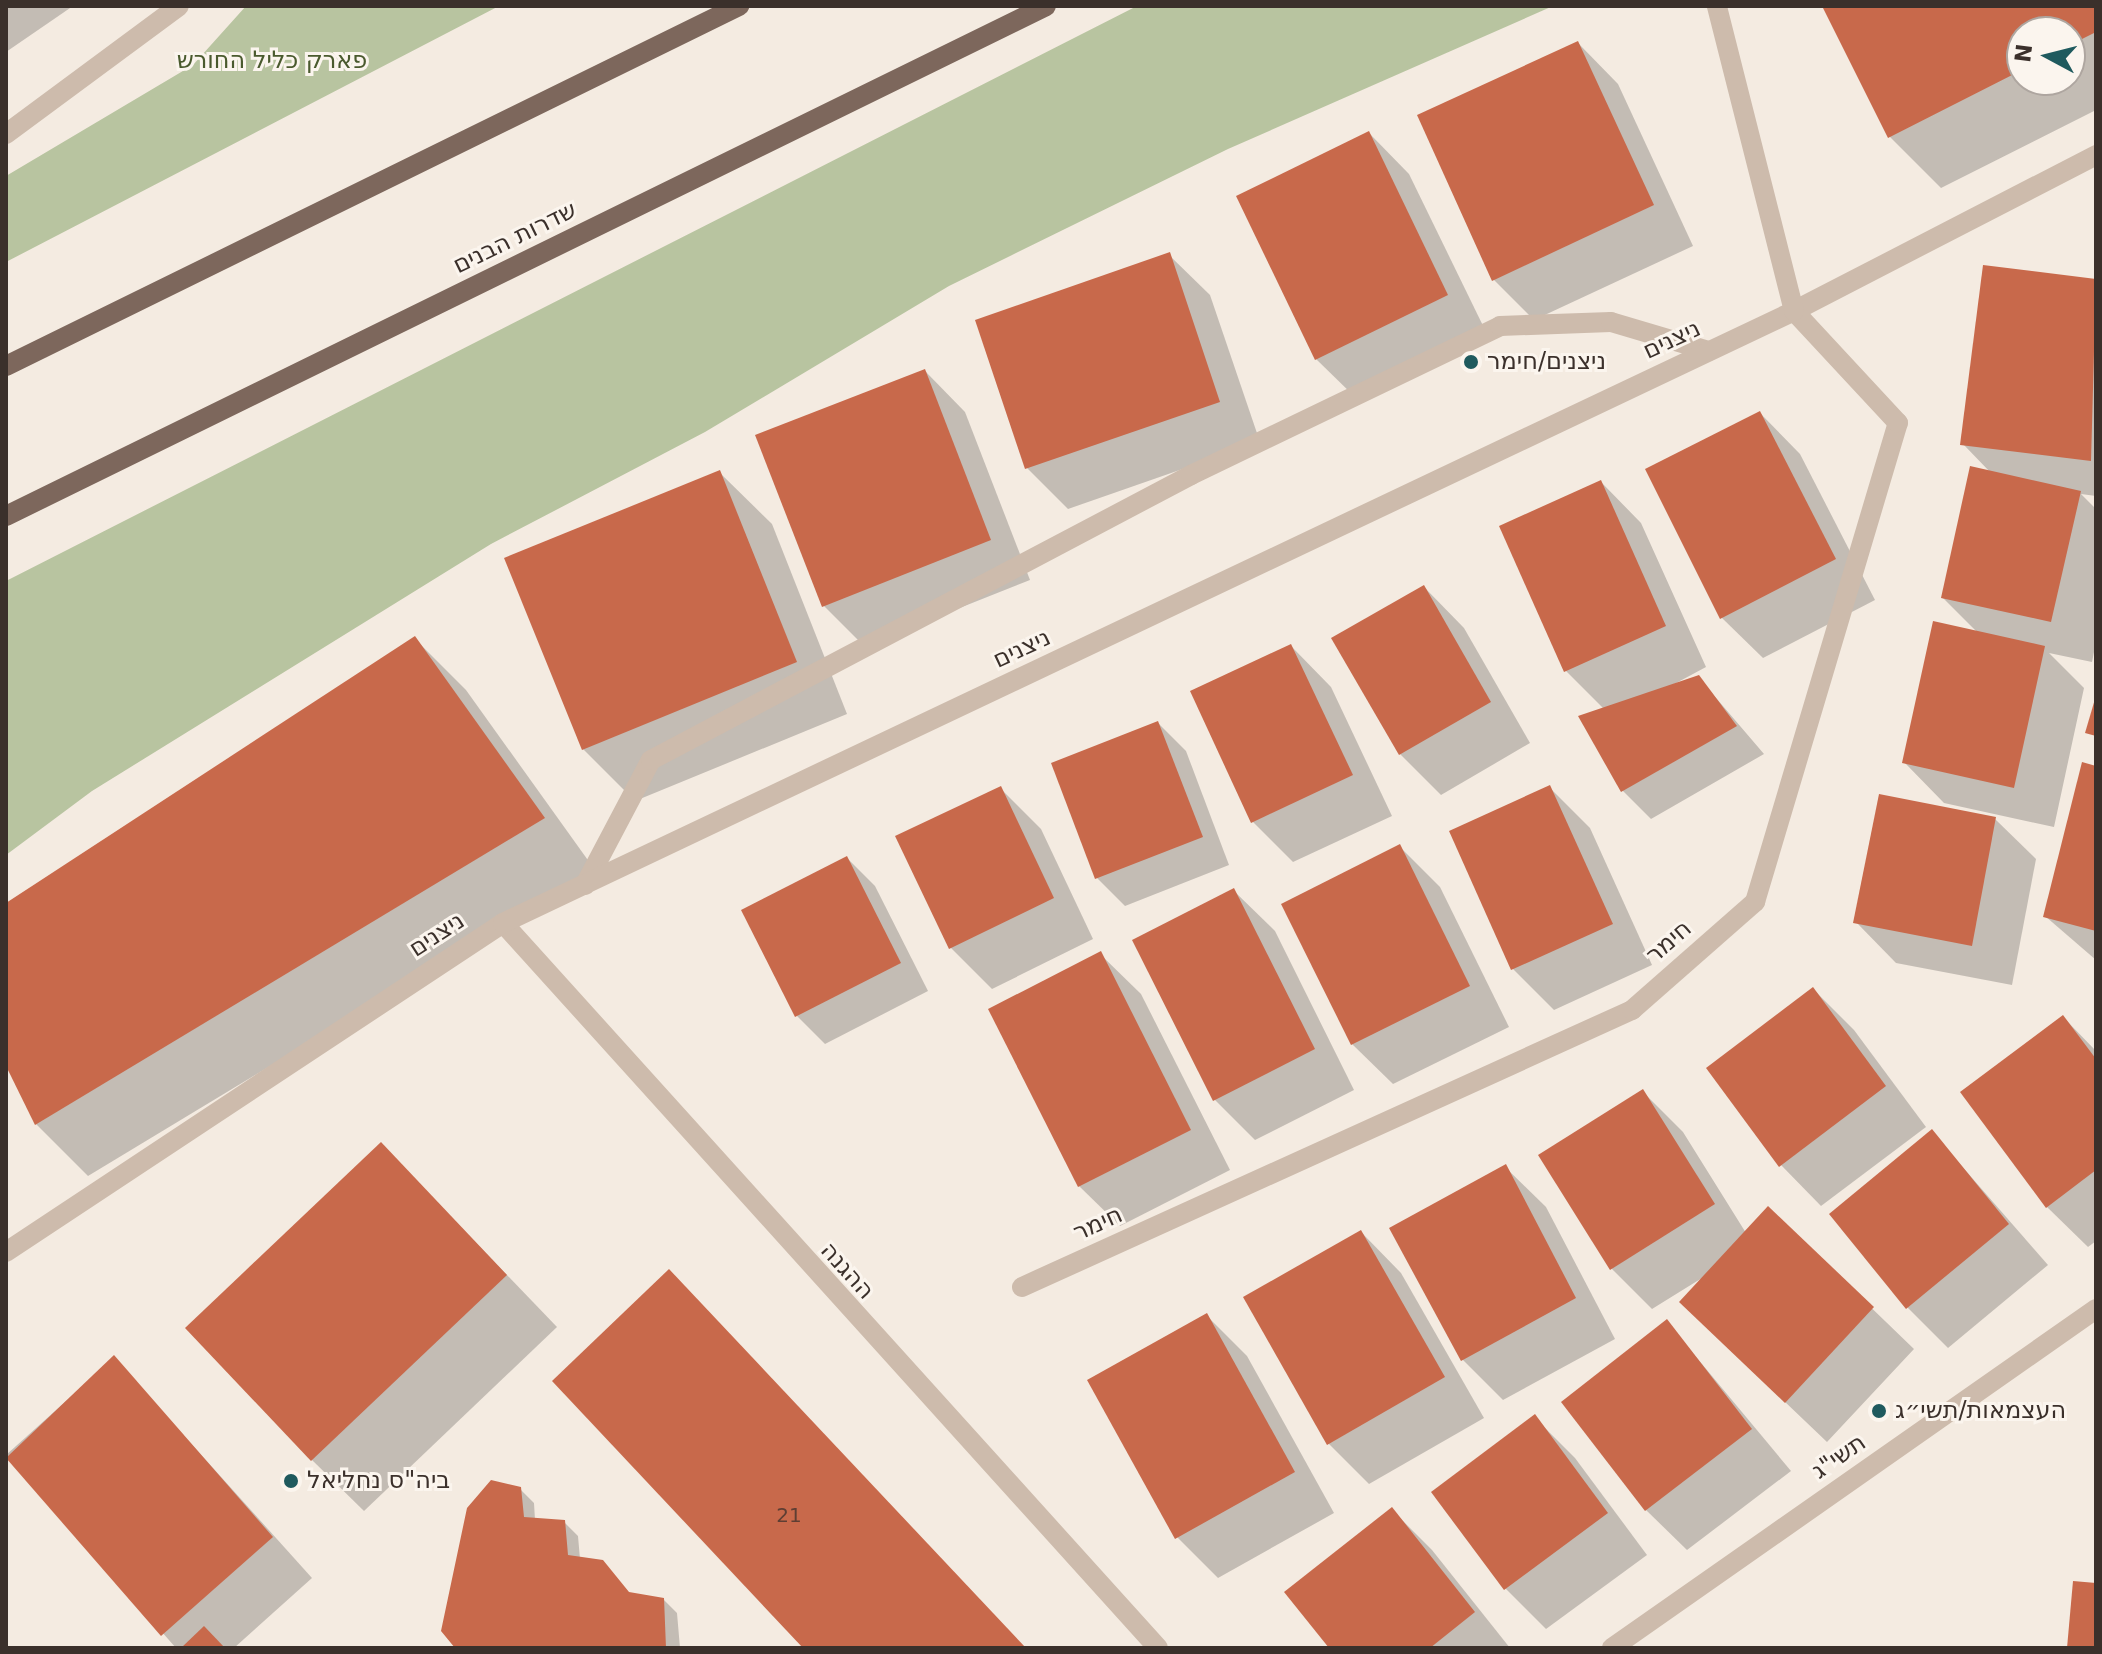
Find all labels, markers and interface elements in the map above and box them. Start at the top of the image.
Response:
north arrow [2006,16,2086,96]
text: N [2010,43,2037,64]
park label: פארק כליל החורש [177,47,367,75]
street label: שדרות הבנים [448,196,582,280]
street label: ניצנים [1639,314,1705,366]
place label: ניצנים/חימר [1487,348,1606,376]
marker: ניצנים/חימר [1462,353,1480,371]
street label: ניצנים [989,623,1055,675]
street label: ניצנים [404,907,470,963]
street label: חימר [1640,914,1698,970]
street label: חימר [1069,1200,1127,1248]
street label: ההגנה [814,1237,880,1305]
place label: העצמאות/תשי״ג [1895,1397,2066,1425]
marker: העצמאות/תשי״ג [1870,1402,1888,1420]
street label: תשי"ג [1807,1428,1871,1486]
place label: ביה"ס נחליאל [307,1467,450,1495]
marker: ביה"ס נחליאל [282,1472,300,1490]
house number: 21 [776,1503,802,1527]

